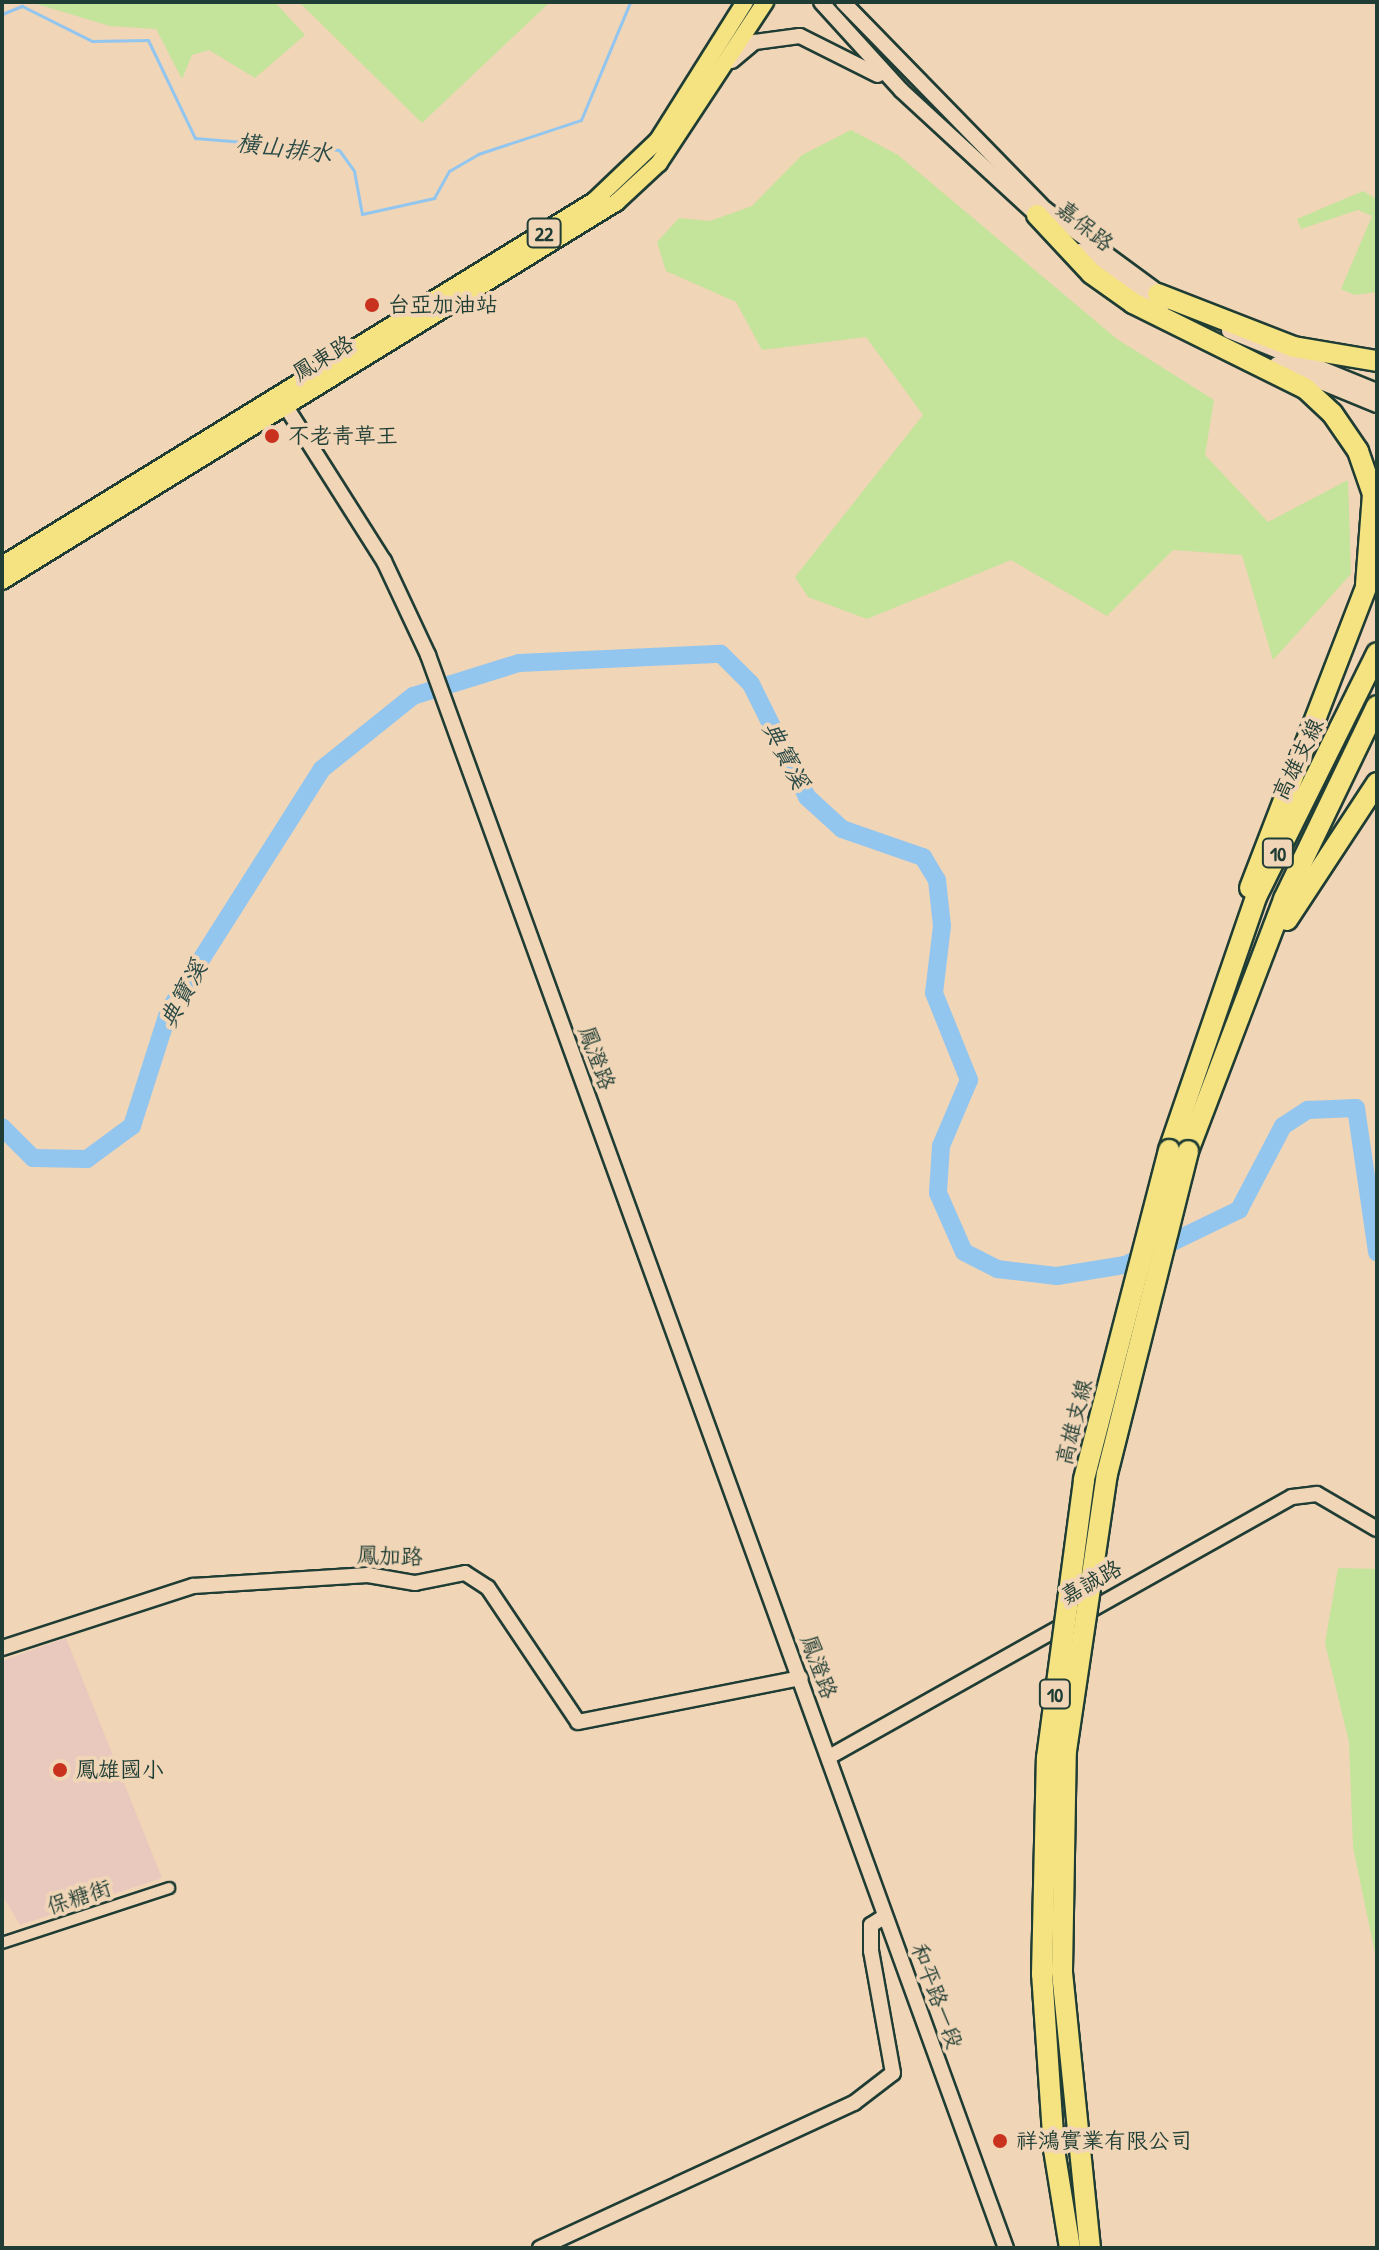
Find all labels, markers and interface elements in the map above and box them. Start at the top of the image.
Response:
water label: 橫山排水 [235,128,333,168]
street label: 嘉保路 [1051,195,1119,257]
road number: 22 [526,217,562,249]
place label: 台亞加油站 [388,292,498,318]
marker: 台亞加油站 [363,296,381,314]
street label: 鳳東路 [288,330,358,386]
place label: 不老青草王 [288,423,398,449]
marker: 不老青草王 [263,427,281,445]
street label: 高雄支線 [1267,714,1329,804]
water label: 典寶溪 [757,716,815,794]
road number: 10 [1260,837,1296,869]
water label: 典寶溪 [153,955,213,1033]
street label: 鳳澄路 [573,1022,621,1094]
street label: 高雄支線 [1051,1376,1097,1468]
street label: 鳳加路 [357,1542,423,1570]
street label: 嘉誠路 [1056,1554,1126,1610]
street label: 鳳澄路 [795,1631,843,1703]
road number: 10 [1037,1678,1073,1710]
place label: 鳳雄國小 [76,1757,164,1783]
marker: 鳳雄國小 [51,1761,69,1779]
street label: 保糖街 [44,1874,114,1920]
street label: 和平路一段 [906,1940,968,2052]
place label: 祥鴻實業有限公司 [1016,2128,1192,2154]
marker: 祥鴻實業有限公司 [991,2132,1009,2150]

